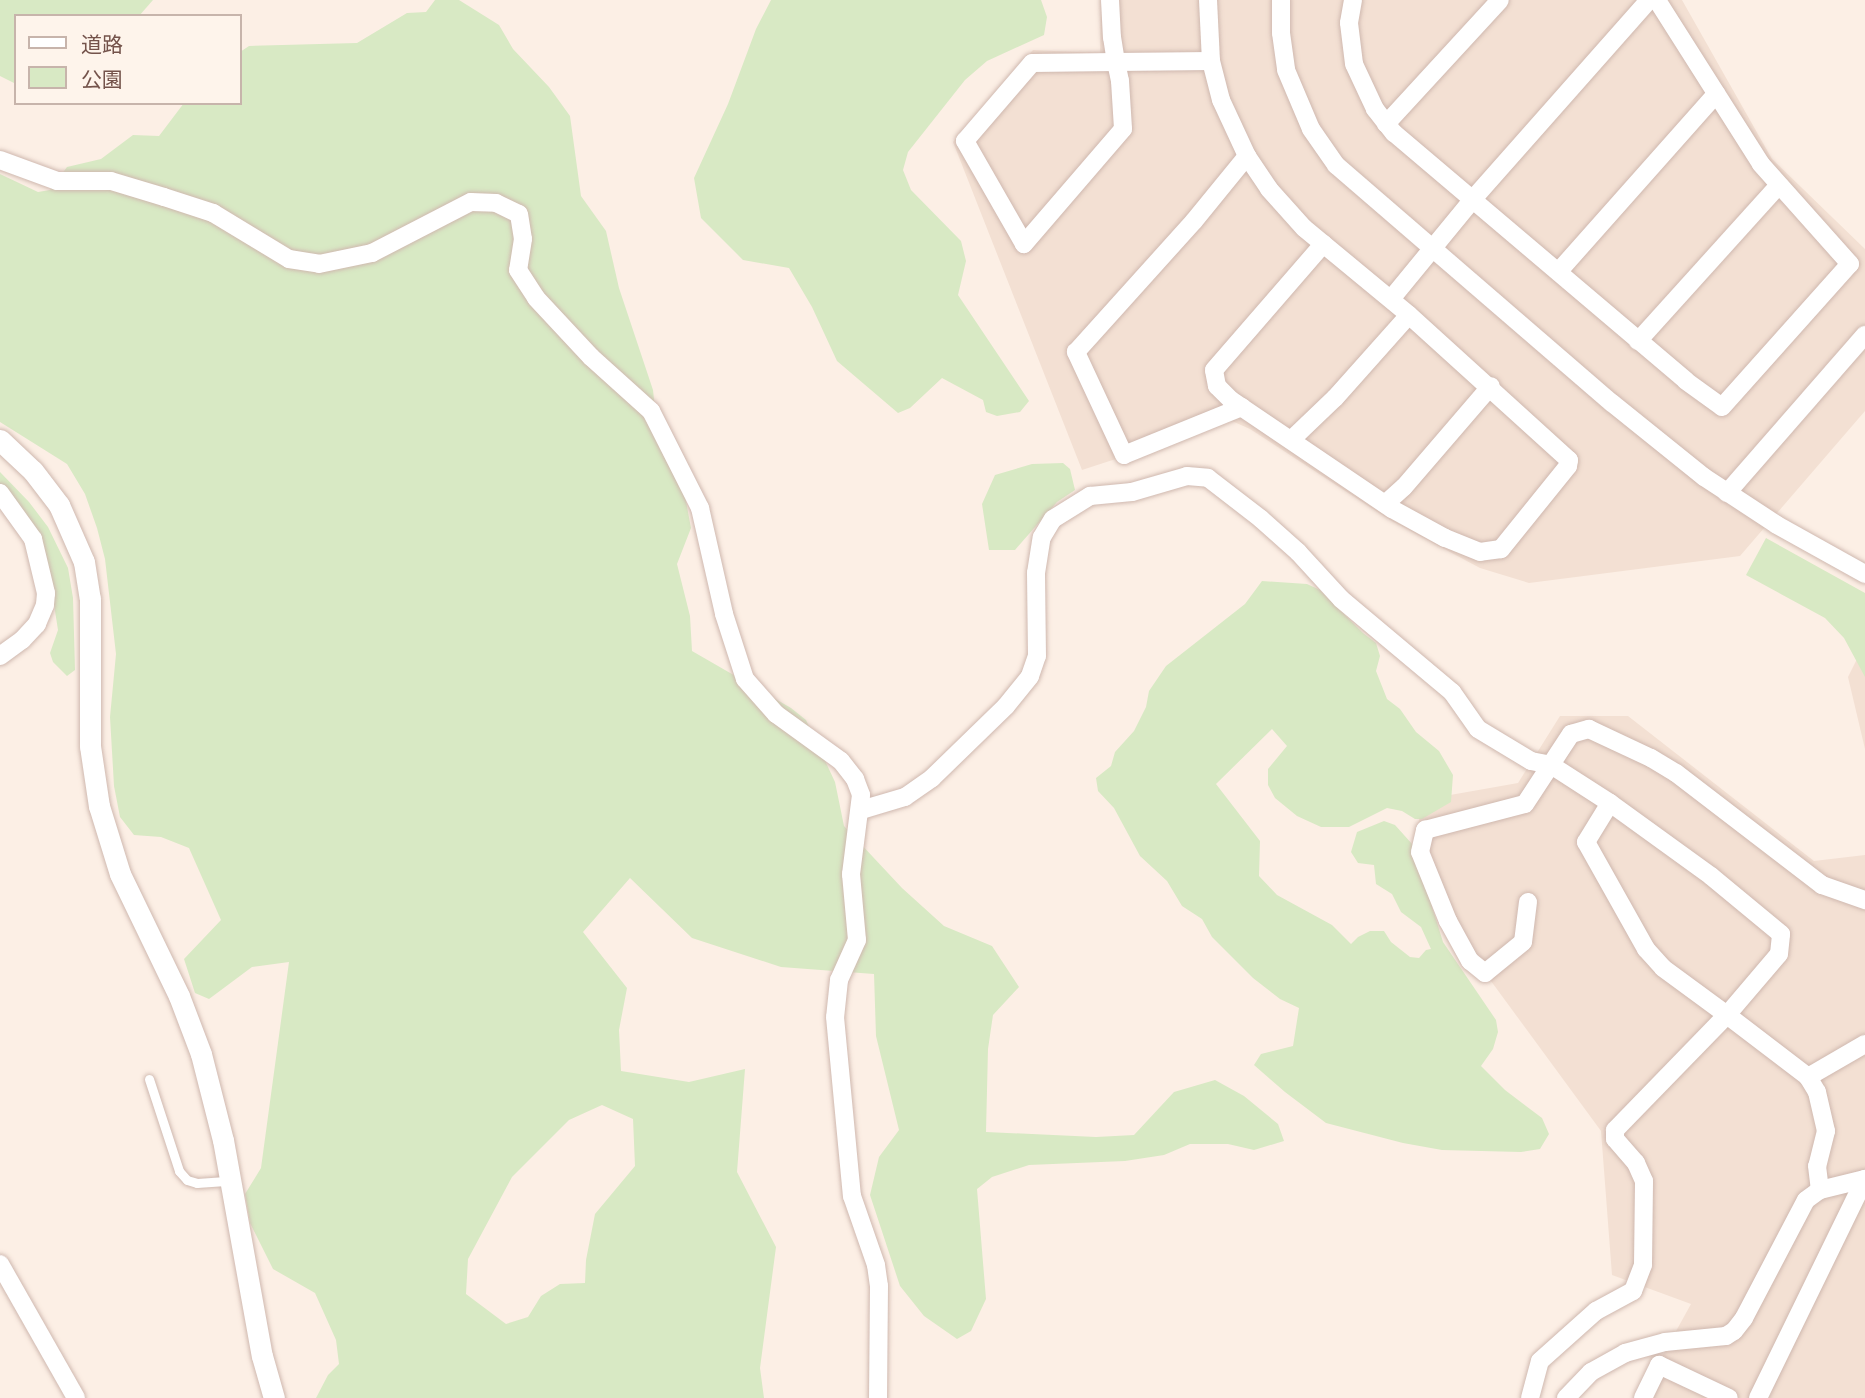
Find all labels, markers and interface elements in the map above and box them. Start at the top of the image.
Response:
legend [14,14,242,105]
text: 道路 [81,33,123,56]
text: 公園 [81,68,123,91]

